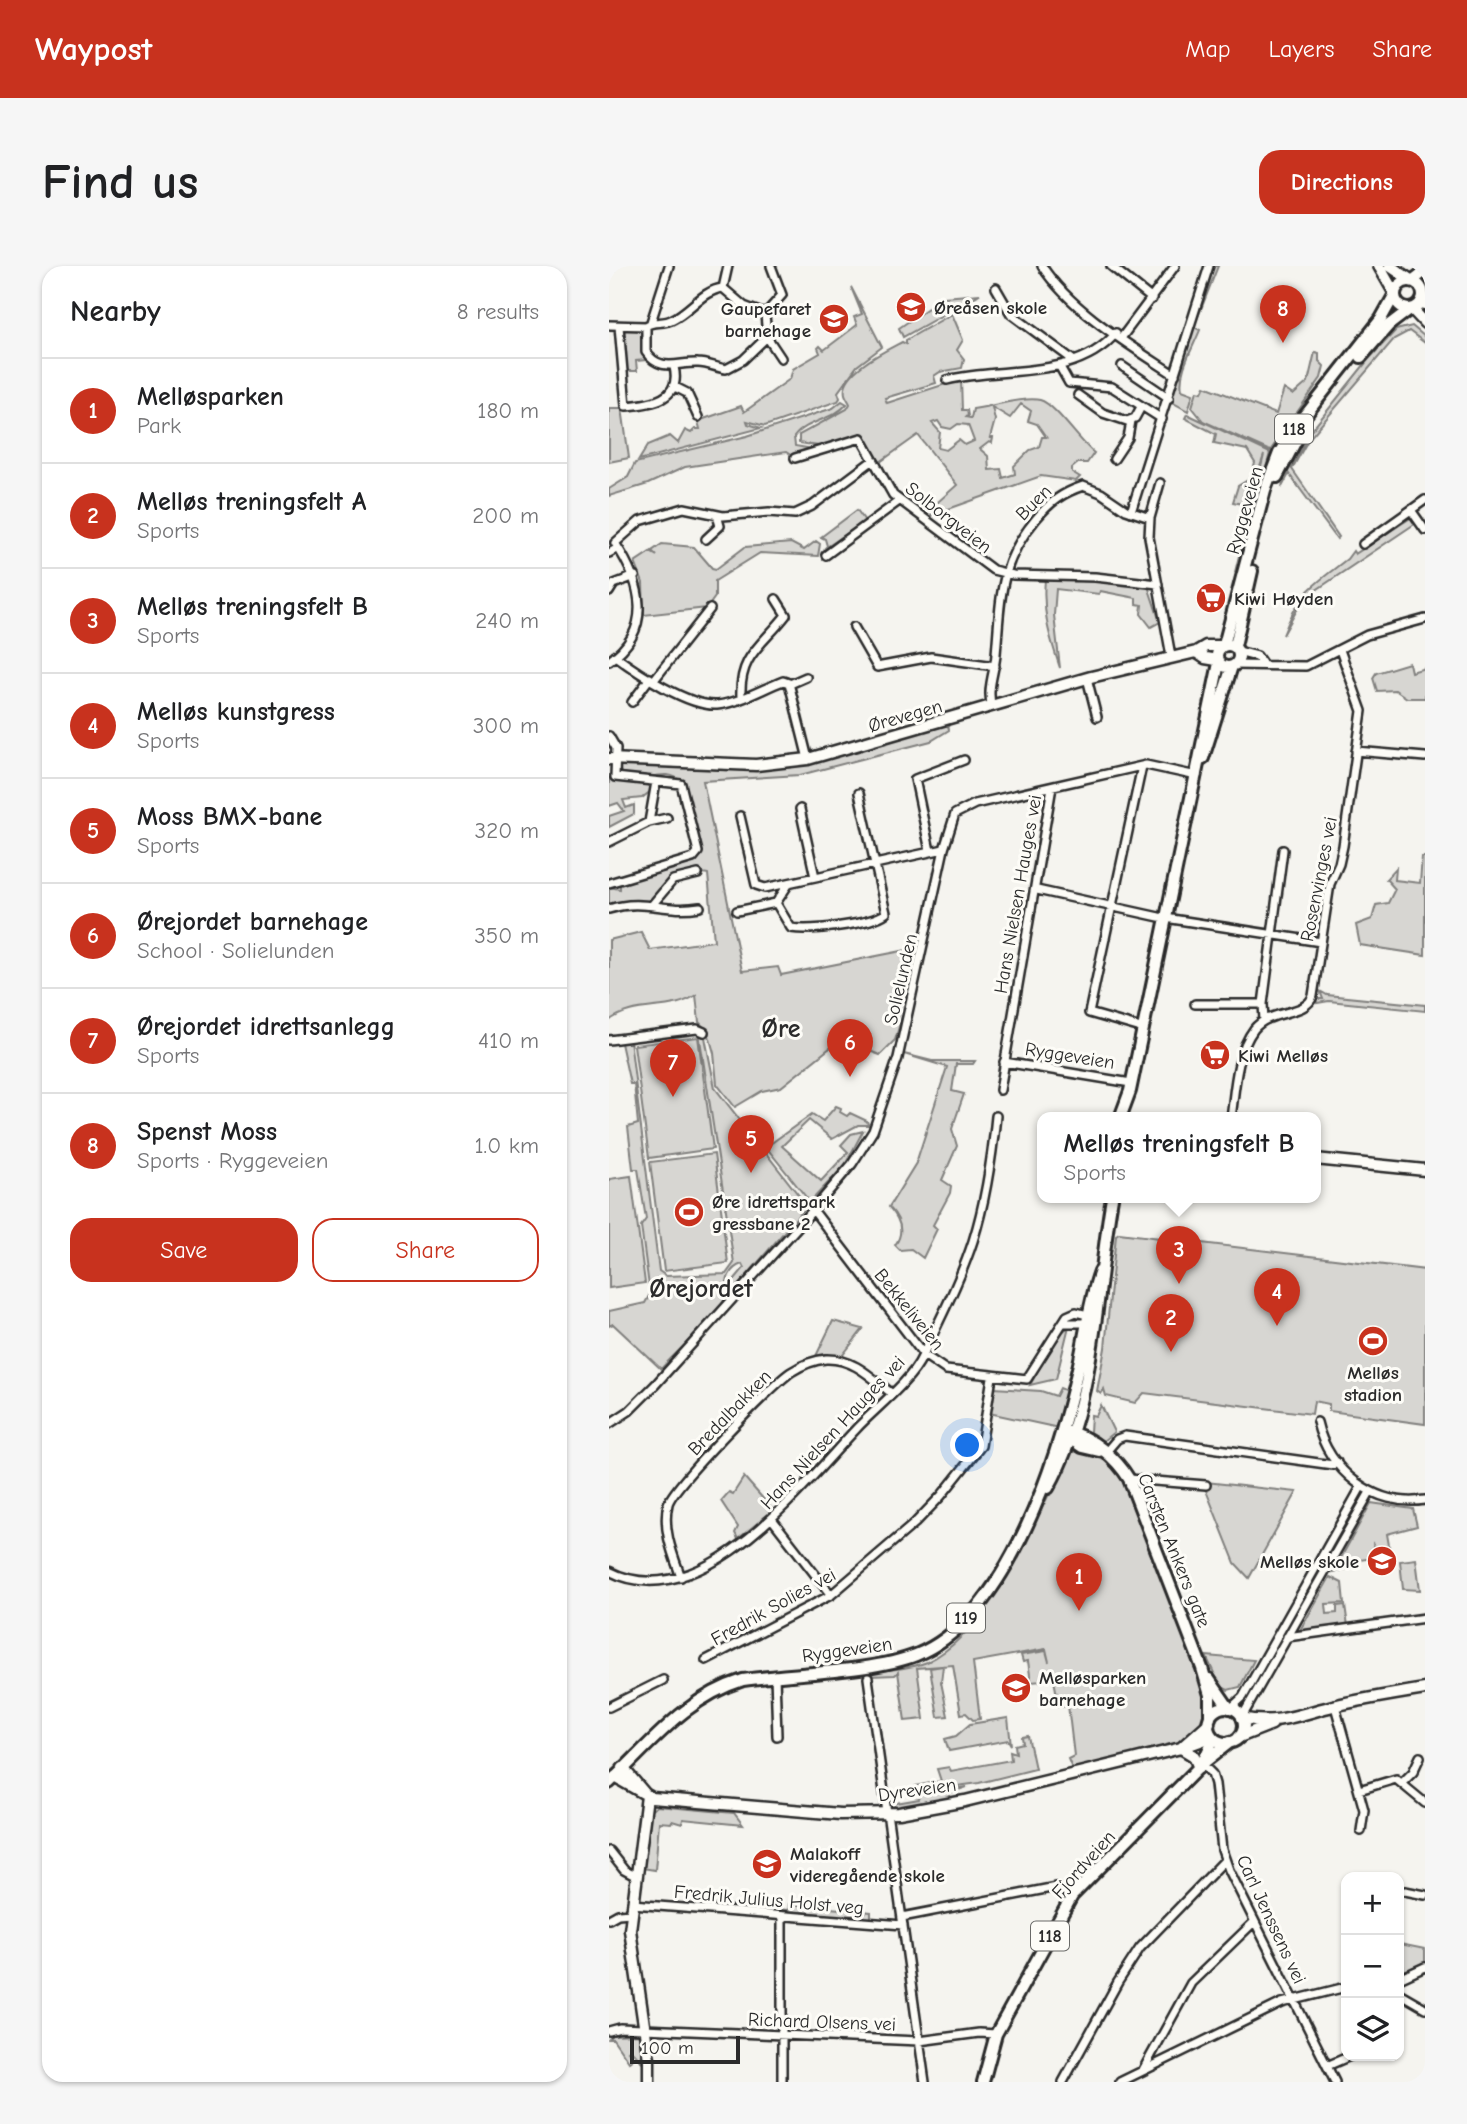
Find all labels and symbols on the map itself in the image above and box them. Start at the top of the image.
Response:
pin: 8 [1260,285,1306,343]
school or university icon: Øreåsen skole [894,290,928,324]
place label: Øreåsen skole [934,297,1047,319]
place label: Gaupefaret barnehage [721,298,812,342]
school or university icon: Gaupefaret barnehage [817,302,851,336]
road number: 118 [1275,414,1313,444]
street label: Ryggeveien [1222,464,1268,557]
street label: Solborgveien [901,477,996,558]
street label: Buen [1011,480,1056,525]
supermarket icon: Kiwi Høyden [1194,581,1228,615]
place label: Kiwi Høyden [1234,588,1334,610]
street label: Ørevegen [866,695,945,737]
street label: Hans Nielsen Hauges vei [990,793,1046,995]
street label: Rosenvinges vei [1296,815,1342,944]
street label: Solielunden [880,931,922,1027]
district label: Øre [762,1014,801,1044]
pin: 6 [827,1019,873,1077]
street label: Ryggeveien [1023,1038,1116,1074]
supermarket icon: Kiwi Melløs [1198,1038,1232,1072]
pin: 7 [650,1039,696,1097]
place label: Kiwi Melløs [1238,1045,1328,1067]
pin: 5 [728,1115,774,1173]
place label: Øre idrettspark gressbane 2 [712,1191,836,1235]
sports icon: Øre idrettspark gressbane 2 [672,1195,706,1229]
pin: 3 [1156,1226,1202,1284]
street label: Bekkeliveien [870,1264,949,1355]
pin: 4 [1254,1268,1300,1326]
district label: Ørejordet [649,1274,753,1304]
pin: 2 [1148,1294,1194,1352]
sports icon: Melløs stadion [1356,1324,1390,1358]
street label: Hans Nielsen Hauges vei [756,1351,909,1514]
place label: Melløs stadion [1344,1362,1402,1406]
street label: Bredalbakken [683,1365,776,1460]
your location [950,1428,984,1462]
street label: Carsten Ankers gate [1133,1470,1215,1631]
school or university icon: Melløs skole [1365,1544,1399,1578]
place label: Melløs skole [1260,1551,1359,1573]
pin: 1 [1056,1553,1102,1611]
street label: Fredrik Solies vei [707,1563,840,1650]
road number: 119 [947,1604,985,1632]
street label: Ryggeveien [801,1633,894,1667]
place label: Melløsparken barnehage [1039,1667,1146,1711]
school or university icon: Melløsparken barnehage [999,1671,1033,1705]
street label: Dyreveien [877,1774,958,1806]
street label: Fjordveien [1047,1826,1120,1903]
place label: Malakoff videregående skole [789,1843,945,1887]
school or university icon: Malakoff videregående skole [750,1847,784,1881]
street label: Carl Jenssens vei [1232,1851,1311,1987]
street label: Fredrik Julius Holst veg [673,1881,865,1919]
road number: 118 [1031,1922,1069,1951]
street label: Richard Olsens vei [748,2008,896,2036]
scale bar [630,2033,740,2065]

